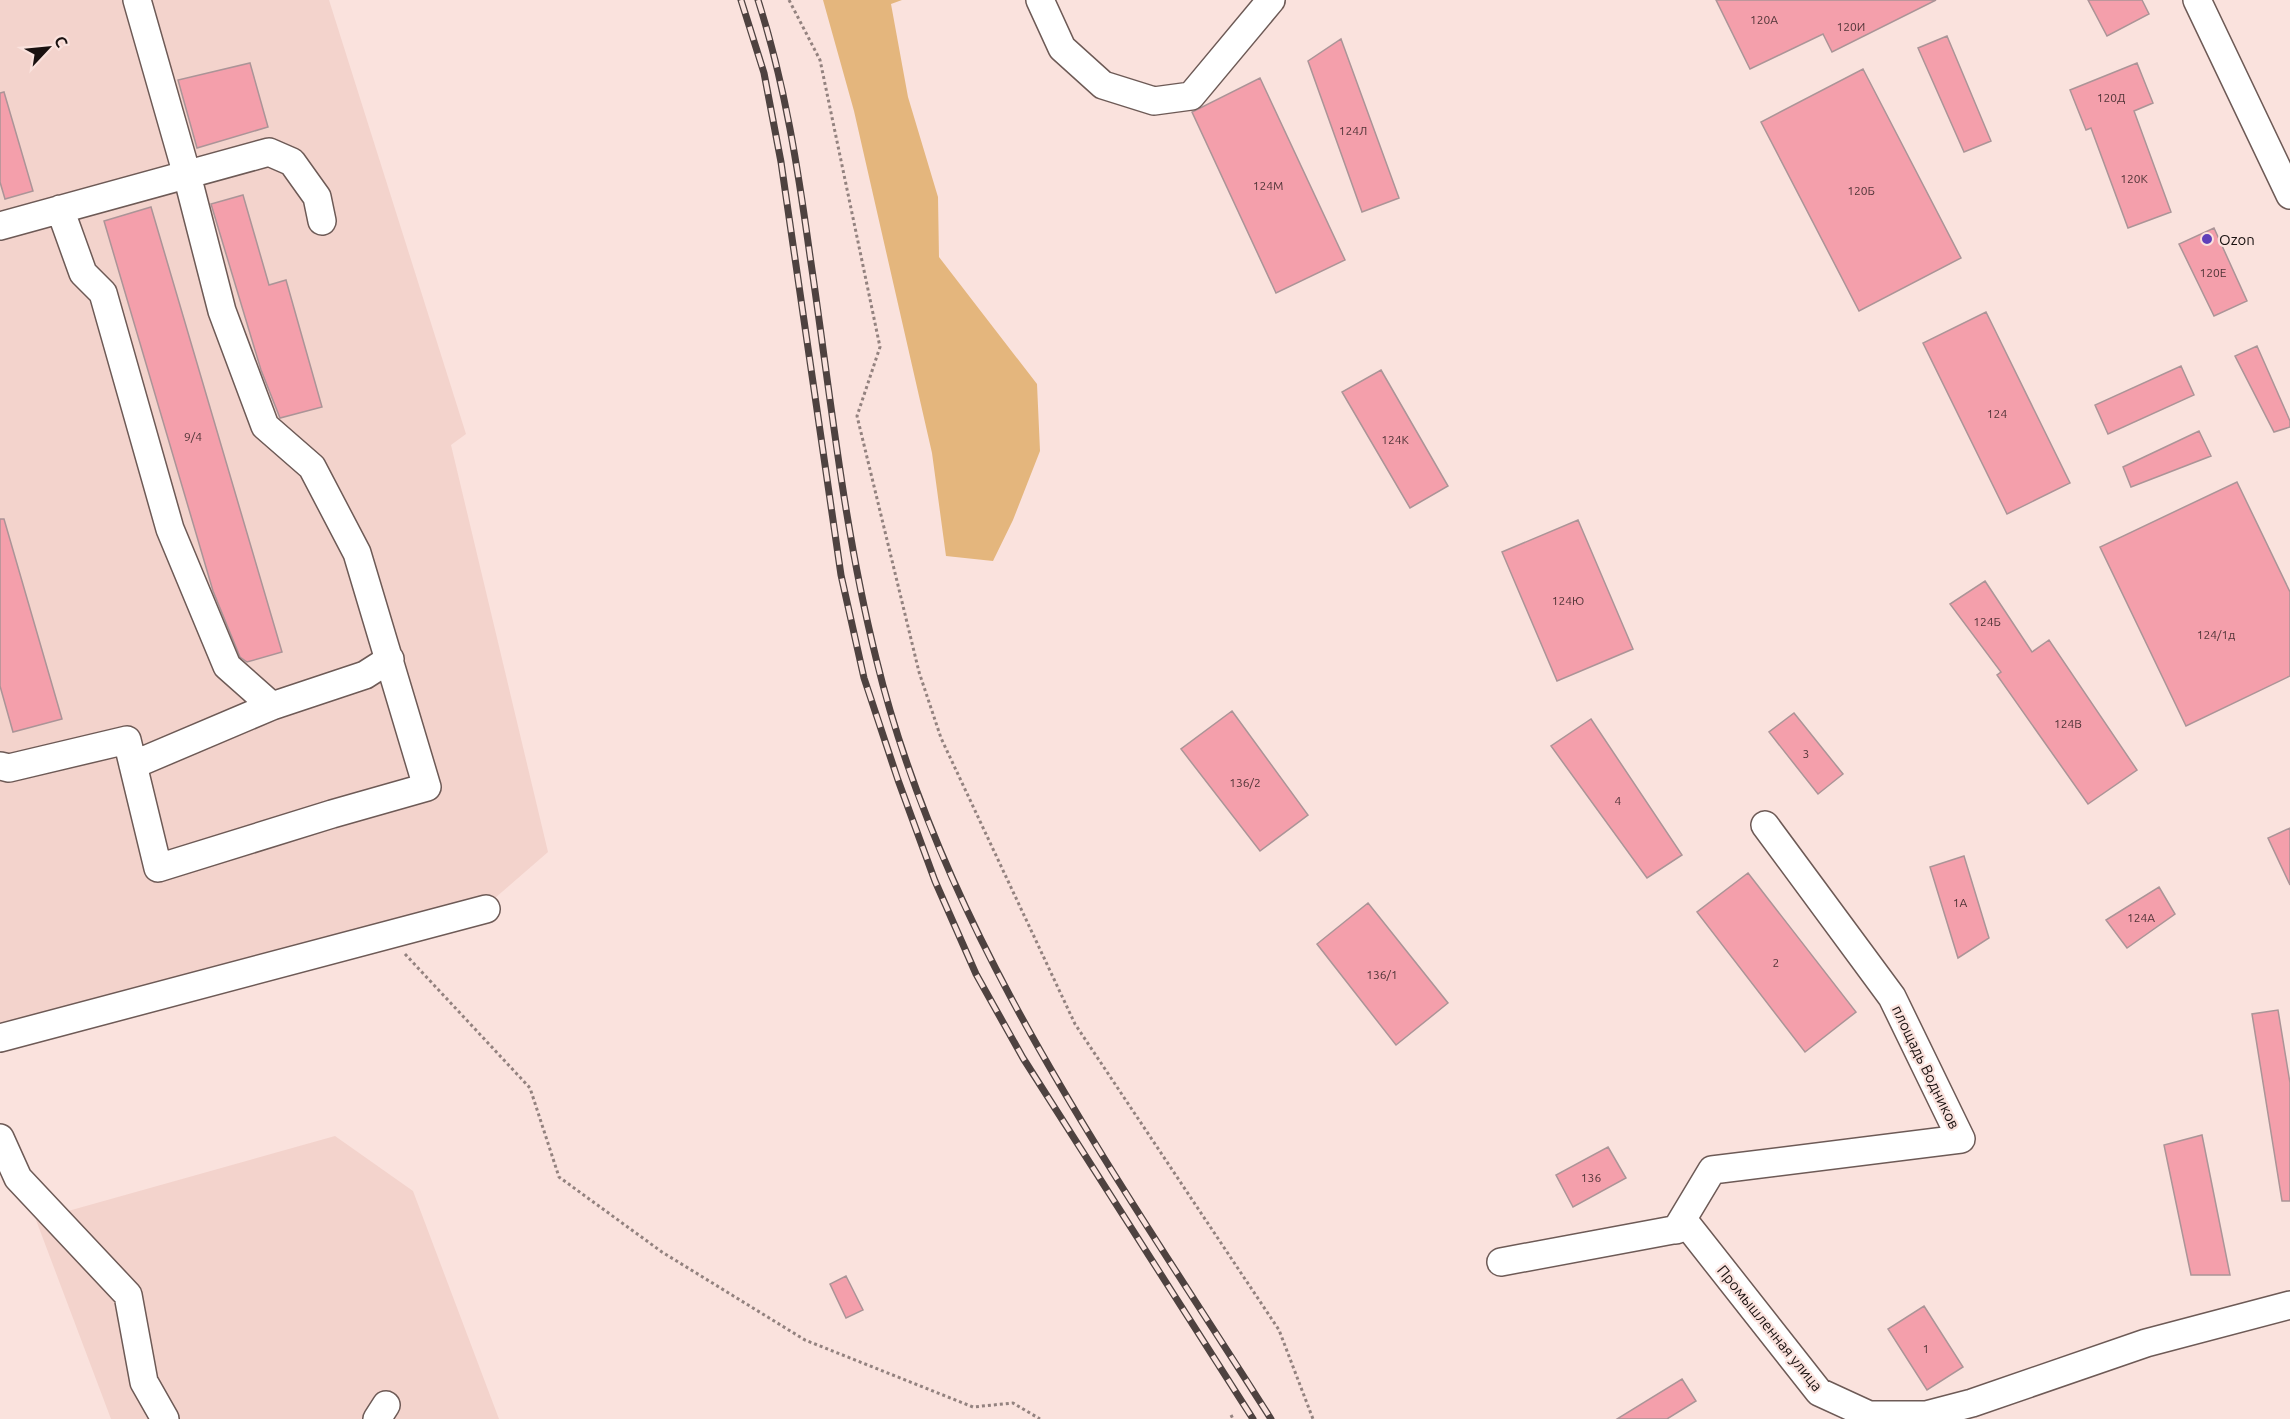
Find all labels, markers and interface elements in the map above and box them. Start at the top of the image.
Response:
house number: 120А [1750,13,1778,26]
north arrow [18,18,78,78]
house number: 120И [1837,20,1865,33]
text: С [51,33,72,50]
house number: 120Д [2097,91,2125,104]
house number: 124Л [1339,124,1367,137]
house number: 120К [2120,172,2148,185]
house number: 124М [1253,179,1283,192]
house number: 120Б [1847,184,1875,197]
place label: Ozon [2219,231,2255,248]
marker: Ozon [2200,232,2214,246]
house number: 120Е [2199,266,2227,279]
house number: 124 [1987,407,2007,420]
house number: 9/4 [184,430,202,443]
house number: 124К [1381,433,1409,446]
house number: 124Ю [1552,594,1584,607]
house number: 124Б [1973,615,2001,628]
house number: 124/1д [2197,628,2235,641]
house number: 124В [2054,717,2082,730]
house number: 3 [1803,747,1809,760]
house number: 136/2 [1229,776,1261,789]
house number: 4 [1615,794,1622,807]
house number: 1А [1953,896,1967,909]
house number: 124А [2127,911,2155,924]
house number: 2 [1773,956,1779,969]
house number: 136/1 [1366,968,1398,981]
street label: площадь Водников [1889,1002,1963,1132]
house number: 136 [1581,1171,1601,1184]
street label: Промышленная улица [1714,1262,1826,1394]
house number: 1 [1923,1342,1929,1355]

